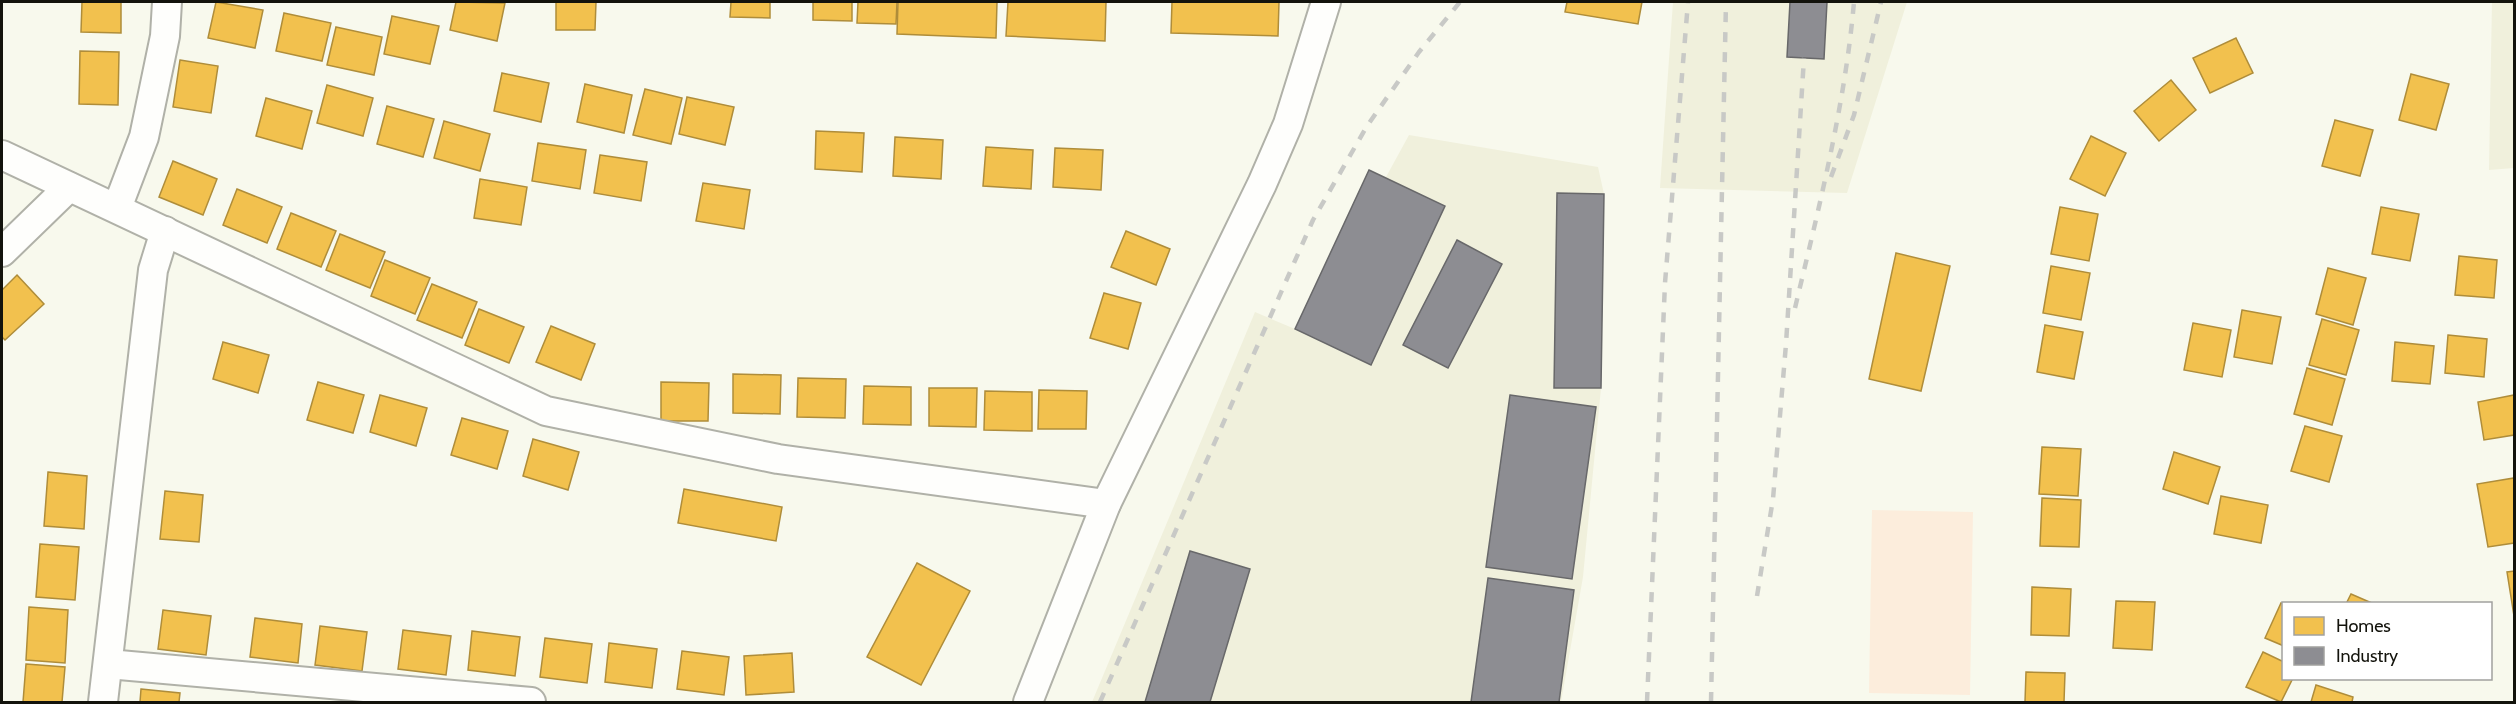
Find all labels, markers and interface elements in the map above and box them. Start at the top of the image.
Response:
legend [2282,602,2492,680]
text: Homes [2336,615,2391,637]
text: Industry [2336,645,2398,667]

